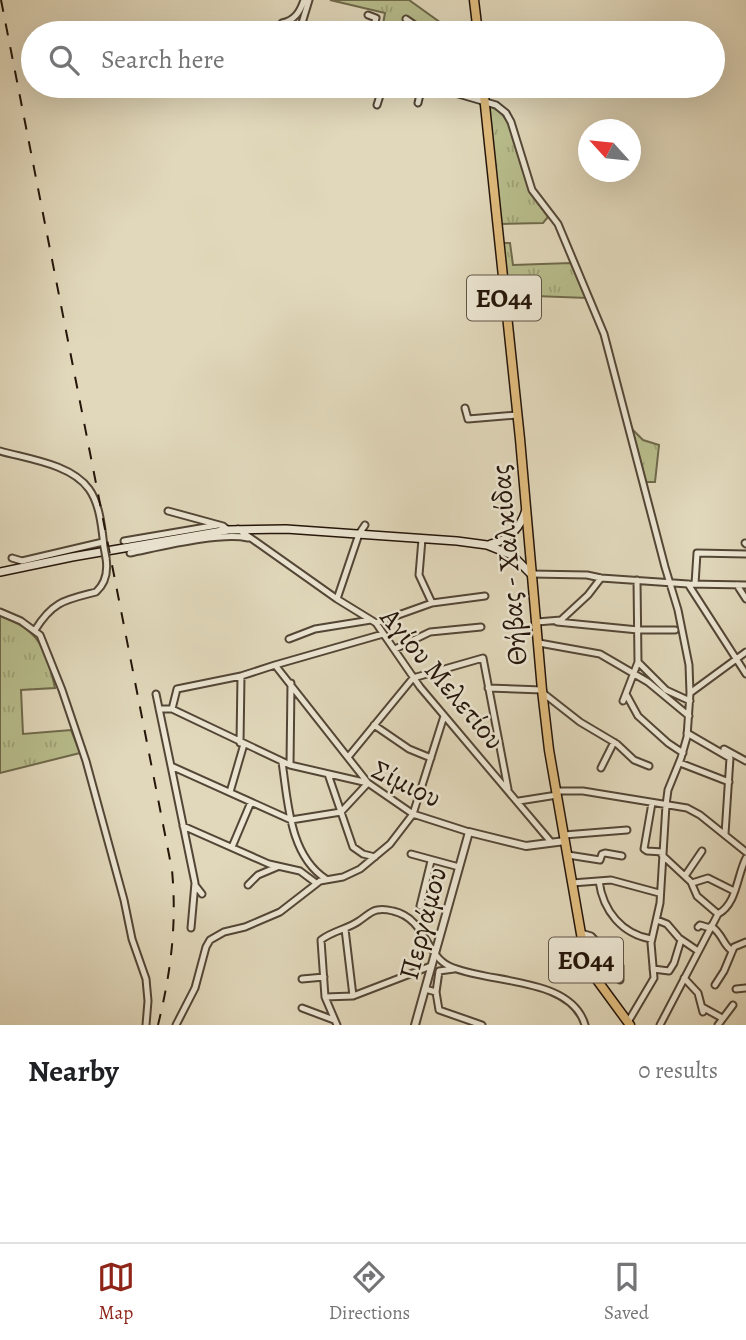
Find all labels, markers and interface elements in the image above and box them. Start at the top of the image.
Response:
search box [21,21,725,98]
icon: search [45,41,83,79]
text: Search here [101,42,225,77]
north arrow [578,119,641,182]
road number: ΕΟ44 [467,276,541,320]
street label: Θήβας - Χαλκίδας [481,463,537,667]
street label: Αγίου Μελετίου [371,599,513,758]
street label: Σίμιου [366,751,447,817]
street label: Περγάμου [390,863,456,984]
road number: ΕΟ44 [549,937,623,982]
text: Nearby [28,1051,119,1091]
text: 0 results [638,1055,718,1086]
tab: Map [97,1258,135,1326]
tab: Directions [329,1258,410,1326]
tab: Saved [604,1258,649,1326]

